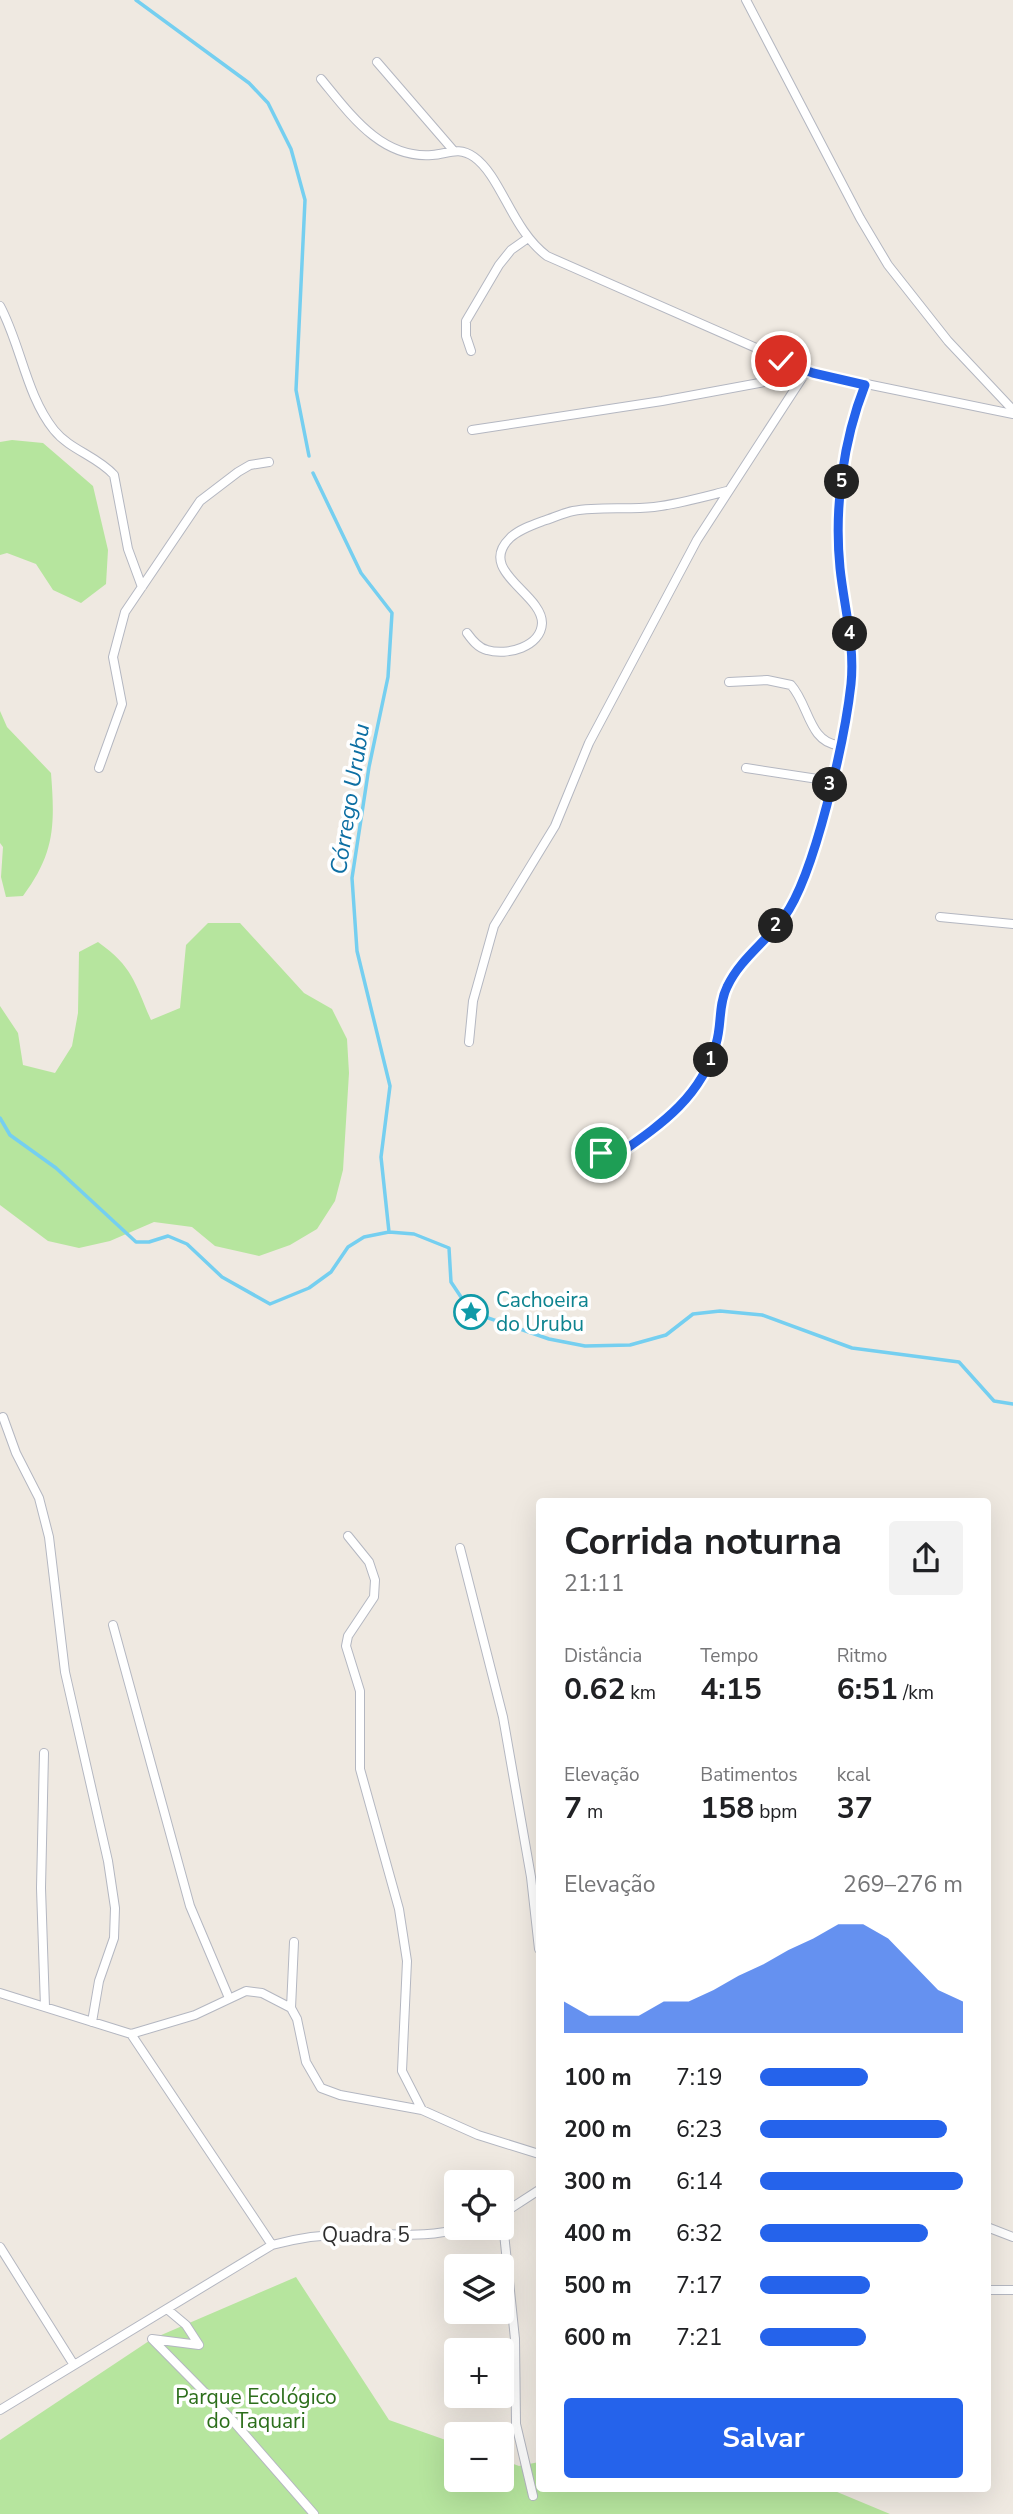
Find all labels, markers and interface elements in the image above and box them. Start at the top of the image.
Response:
pin [751,331,811,391]
icon: check [762,342,800,380]
pin: 5 [824,464,860,500]
text: 5 [836,468,847,494]
pin: 4 [832,616,868,652]
text: 4 [844,620,855,646]
water label: Córrego Urubu [323,721,377,877]
pin: 3 [812,768,848,802]
text: 3 [824,771,835,797]
pin: 2 [758,908,794,944]
text: 2 [770,912,781,938]
pin: 1 [694,1042,728,1078]
text: 1 [705,1046,716,1072]
pin [571,1123,631,1183]
icon: arrive [582,1134,620,1172]
place label: Cachoeira do Urubu [496,1286,589,1338]
place icon: Cachoeira do Urubu [452,1293,490,1331]
text: Corrida noturna [564,1516,842,1567]
button: share [889,1521,963,1595]
text: 21:11 [564,1568,624,1599]
text: Distância [564,1643,642,1669]
text: Tempo [700,1643,758,1669]
text: Ritmo [837,1643,887,1669]
text: 0.62 [564,1669,625,1710]
text: 4:15 [700,1669,762,1710]
text: 6:51 [837,1669,898,1710]
text: km [625,1680,656,1706]
text: /km [898,1680,934,1706]
text: Elevação [564,1762,640,1788]
text: Batimentos [700,1762,798,1788]
text: kcal [837,1762,870,1788]
text: 7 [564,1788,582,1829]
text: 158 [700,1788,754,1829]
text: 37 [837,1788,873,1829]
text: m [582,1799,603,1825]
text: bpm [754,1799,798,1825]
text: Elevação [564,1869,656,1900]
text: 269–276 m [843,1869,963,1900]
text: 100 m [564,2062,632,2093]
text: 7:19 [676,2062,723,2093]
text: 200 m [564,2114,632,2145]
text: 6:23 [676,2114,723,2145]
text: 300 m [564,2166,632,2197]
text: 6:14 [676,2166,723,2197]
map controls [444,2170,514,2492]
button: locate [444,2170,514,2240]
text: 400 m [564,2218,632,2249]
text: 6:32 [676,2218,723,2249]
street label: Quadra 5 [322,2221,410,2249]
button: layers [444,2254,514,2324]
text: 500 m [564,2270,632,2301]
text: 7:17 [676,2270,723,2301]
text: 600 m [564,2322,632,2353]
text: 7:21 [676,2322,723,2353]
button: + [444,2338,514,2408]
park label: Parque Ecológico do Taquari [175,2383,337,2435]
button: Salvar [564,2398,963,2478]
button: − [444,2422,514,2492]

